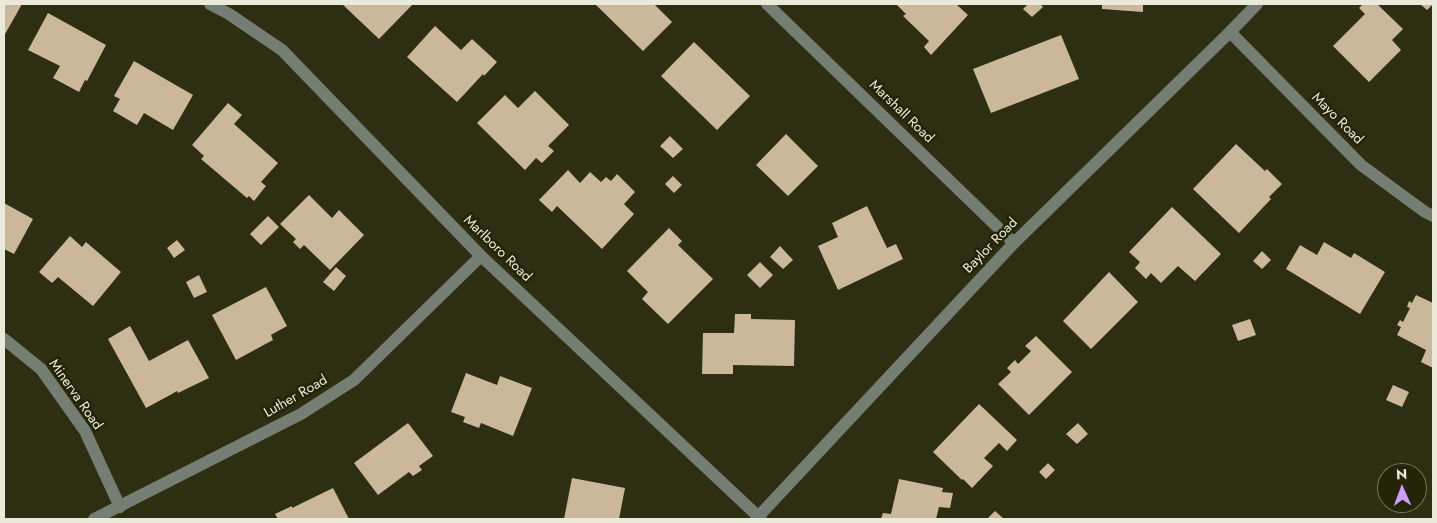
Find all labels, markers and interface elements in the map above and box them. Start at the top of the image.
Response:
street label: Marshall Road [865,77,937,147]
street label: Mayo Road [1308,90,1366,148]
street label: Marlboro Road [459,212,535,286]
street label: Baylor Road [960,215,1022,277]
street label: Minerva Road [45,357,105,433]
street label: Luther Road [261,372,331,422]
north arrow [1377,463,1427,513]
text: N [1396,464,1407,484]

